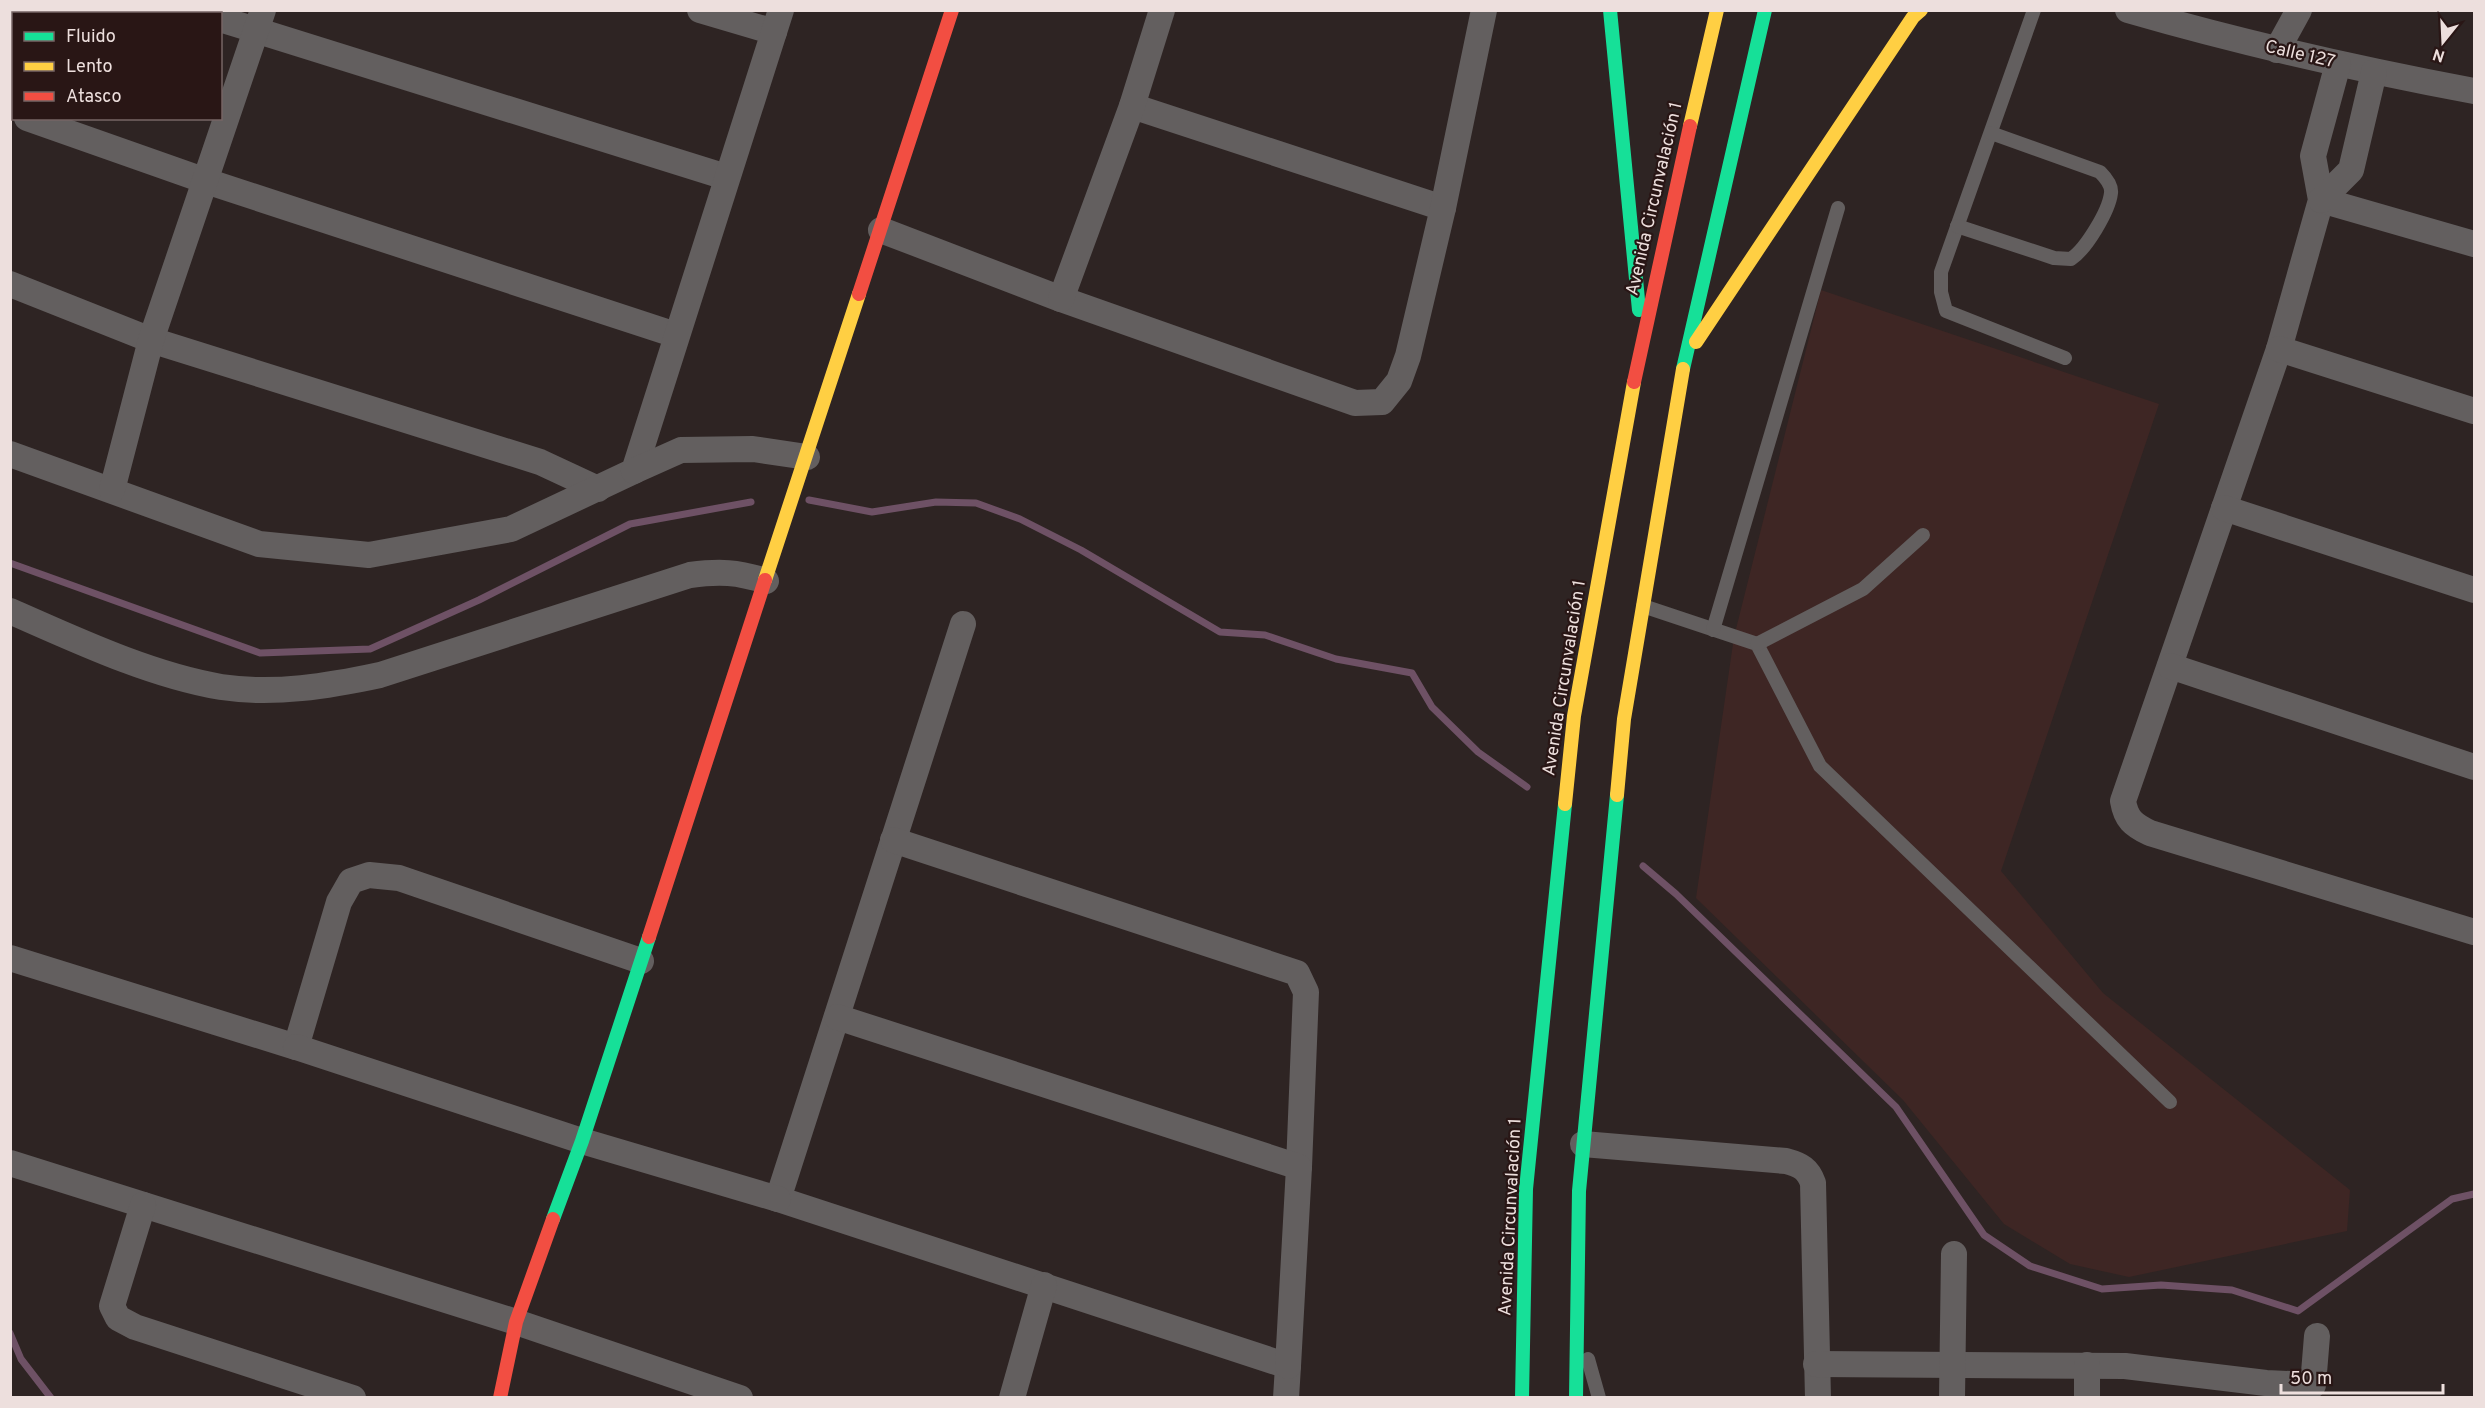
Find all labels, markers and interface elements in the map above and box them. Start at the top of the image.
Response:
legend [12,12,222,120]
north arrow [2413,12,2473,72]
text: Fluido [66,26,116,49]
street label: Calle 127 [2263,36,2337,74]
text: N [2430,43,2448,66]
text: Lento [66,56,112,79]
text: Atasco [66,86,122,109]
street label: Avenida Circunvalación 1 [1621,100,1689,298]
street label: Avenida Circunvalación 1 [1538,578,1592,778]
street label: Avenida Circunvalación 1 [1494,1117,1528,1317]
scale bar [2281,1357,2443,1395]
text: 50 m [2290,1368,2332,1391]

